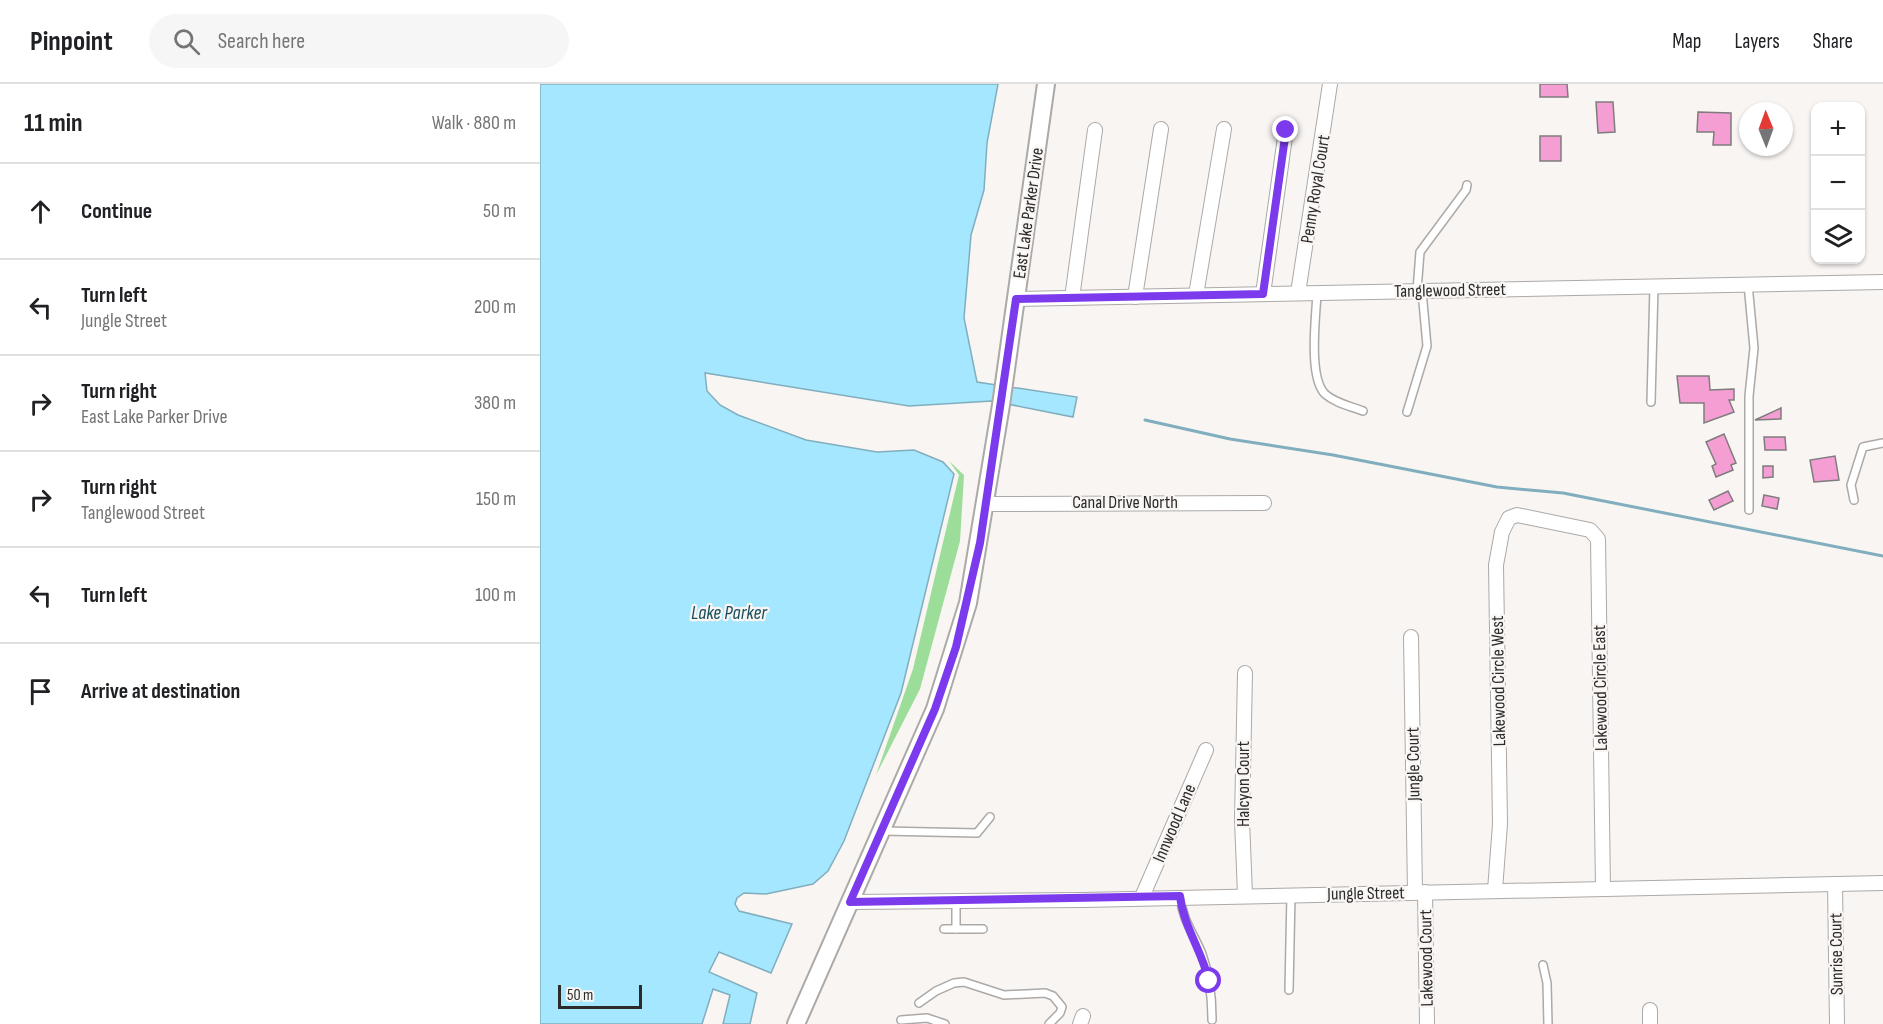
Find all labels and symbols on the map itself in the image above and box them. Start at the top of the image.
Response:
north arrow [1739,102,1793,156]
route end [1272,116,1298,142]
street label: Penny Royal Court [1297,133,1335,245]
street label: East Lake Parker Drive [1009,146,1048,280]
street label: Tanglewood Street [1394,279,1507,302]
street label: Canal Drive North [1072,492,1178,513]
water label: Lake Parker [691,601,768,625]
street label: Lakewood Circle West [1487,615,1510,747]
street label: Lakewood Circle East [1589,624,1612,751]
street label: Jungle Court [1402,726,1425,802]
street label: Halcyon Court [1233,741,1254,827]
street label: Innwood Lane [1149,781,1200,865]
street label: Jungle Street [1326,882,1405,905]
street label: Lakewood Court [1415,909,1438,1007]
street label: Sunrise Court [1825,912,1848,995]
route start [1195,967,1221,993]
scale bar [558,982,642,1010]

